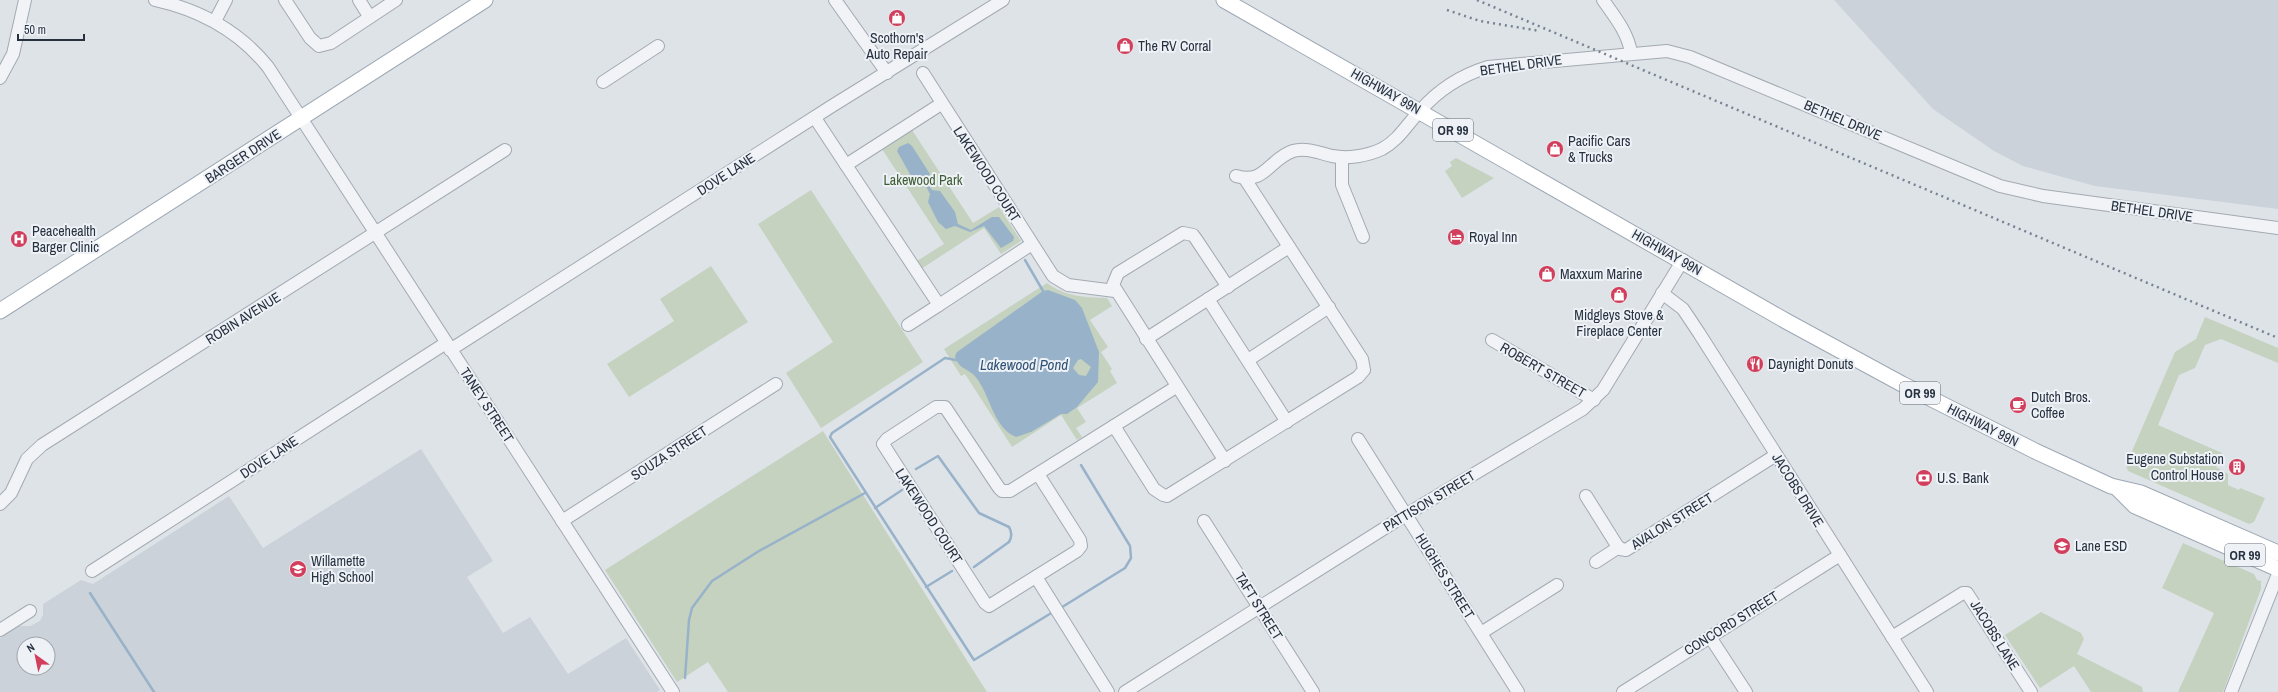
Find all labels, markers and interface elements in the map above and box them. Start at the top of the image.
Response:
shop icon: Scothorn's Auto Repair [887,8,907,28]
scale bar [18,16,84,42]
text: 50 m [24,22,46,38]
place label: Scothorn's Auto Repair [865,29,928,63]
shop icon: The RV Corral [1115,36,1135,56]
place label: The RV Corral [1138,37,1211,55]
street label: BETHEL DRIVE [1479,50,1563,80]
street label: HIGHWAY 99N [1348,64,1424,118]
street label: BETHEL DRIVE [1801,96,1885,144]
road number: OR 99 [1433,119,1473,141]
street label: LAKEWOOD COURT [949,123,1025,225]
street label: BARGER DRIVE [202,125,284,187]
place label: Pacific Cars & Trucks [1568,132,1631,166]
shop icon: Pacific Cars & Trucks [1545,139,1565,159]
street label: DOVE LANE [694,149,758,199]
park label: Lakewood Park [883,171,963,189]
street label: BETHEL DRIVE [2110,196,2194,226]
place label: Peacehealth Barger Clinic [32,222,99,256]
street label: HIGHWAY 99N [1629,225,1705,279]
hotel icon: Royal Inn [1446,227,1466,247]
place label: Royal Inn [1469,228,1518,246]
hospital icon: Peacehealth Barger Clinic [9,229,29,249]
shop icon: Maxxum Marine [1537,264,1557,284]
place label: Maxxum Marine [1560,265,1642,283]
shop icon: Midgleys Stove & Fireplace Center [1609,285,1629,305]
street label: ROBIN AVENUE [202,288,284,348]
place label: Midgleys Stove & Fireplace Center [1574,306,1664,340]
street label: ROBERT STREET [1497,338,1589,402]
water label: Lakewood Pond [980,354,1068,375]
restaurant icon: Daynight Donuts [1745,354,1765,374]
place label: Daynight Donuts [1768,355,1854,373]
street label: TANEY STREET [456,364,518,446]
road number: OR 99 [1900,382,1940,404]
place label: Dutch Bros. Coffee [2031,388,2091,422]
cafe icon: Dutch Bros. Coffee [2008,395,2028,415]
street label: HIGHWAY 99N [1944,399,2022,451]
street label: SOUZA STREET [627,422,711,484]
street label: DOVE LANE [237,432,301,482]
street label: JACOBS DRIVE [1768,450,1828,530]
place label: Eugene Substation Control House [2126,450,2224,484]
building icon: Eugene Substation Control House [2227,457,2247,477]
street label: LAKEWOOD COURT [891,465,967,567]
street label: PATTISON STREET [1380,466,1478,536]
bank icon: U.S. Bank [1914,468,1934,488]
place label: U.S. Bank [1937,469,1989,487]
street label: AVALON STREET [1627,489,1716,554]
street label: HUGHES STREET [1412,530,1478,622]
school or university icon: Lane ESD [2052,536,2072,556]
place label: Lane ESD [2075,537,2127,555]
road number: OR 99 [2225,544,2265,566]
place label: Willamette High School [311,552,374,586]
school or university icon: Willamette High School [288,559,308,579]
street label: TAFT STREET [1231,569,1287,643]
street label: CONCORD STREET [1681,587,1781,659]
street label: JACOBS LANE [1966,597,2024,673]
north arrow [16,636,56,676]
text: N [24,640,37,655]

